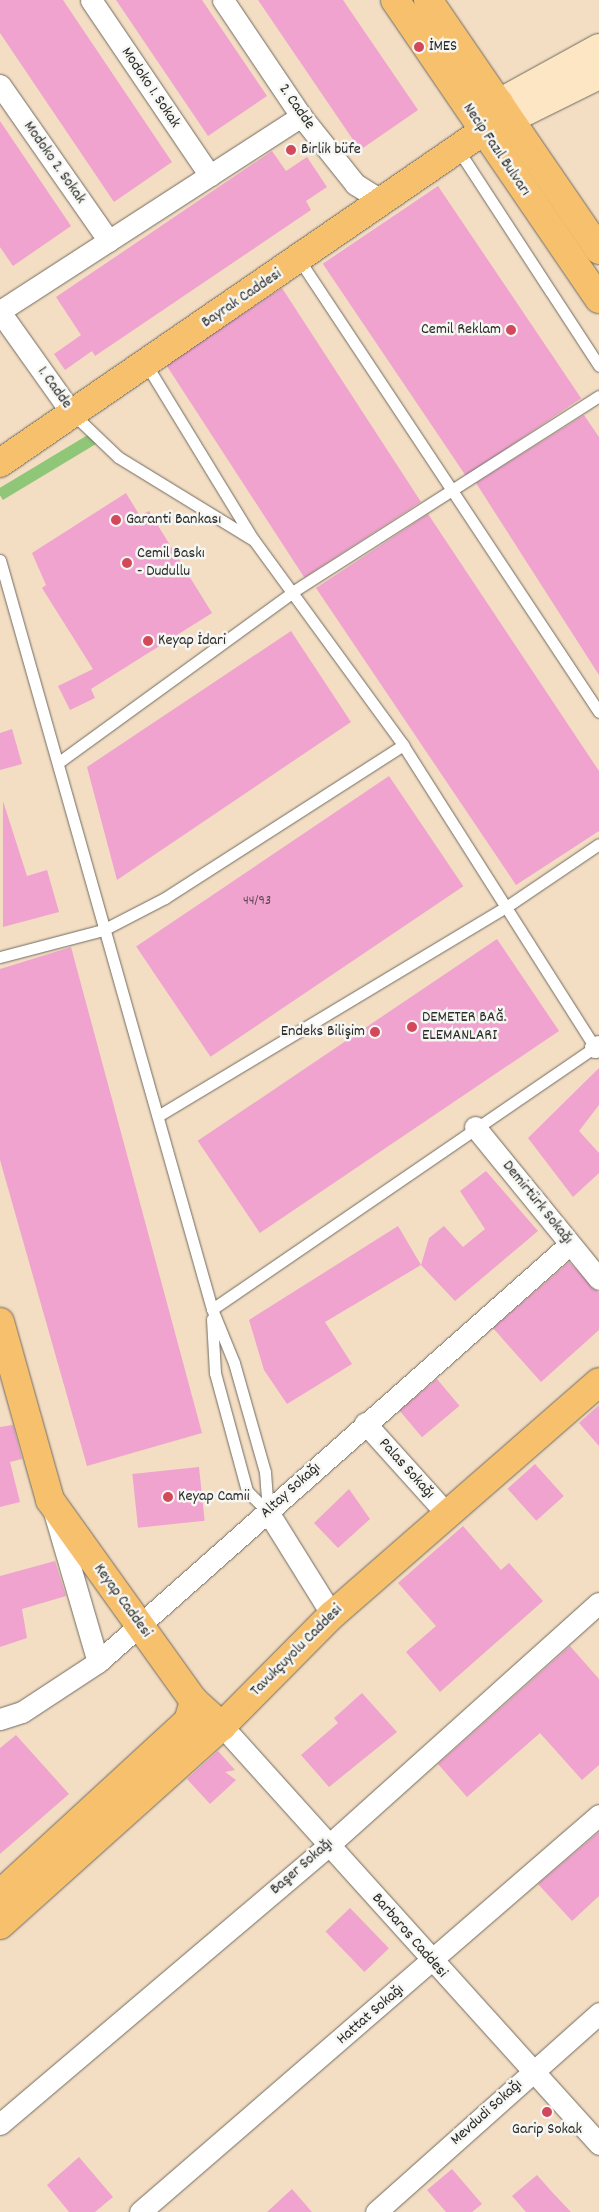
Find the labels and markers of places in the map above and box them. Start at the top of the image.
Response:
place label: İMES [429,37,457,57]
marker: İMES [413,41,425,53]
place label: Birlik büfe [301,140,361,160]
marker: Birlik büfe [285,144,297,156]
place label: Cemil Reklam [421,320,501,340]
marker: Cemil Reklam [505,324,517,336]
place label: Garanti Bankası [126,510,221,530]
marker: Garanti Bankası [110,514,122,526]
place label: Cemil Baskı - Dudullu [137,544,205,582]
marker: Cemil Baskı - Dudullu [121,557,133,569]
place label: Keyap İdari [158,631,226,651]
marker: Keyap İdari [142,635,154,647]
place label: DEMETER BAĞ. ELEMANLARI [422,1008,506,1046]
marker: DEMETER BAĞ. ELEMANLARI [406,1021,418,1033]
place label: Endeks Bilişim [281,1022,365,1042]
marker: Endeks Bilişim [369,1026,381,1038]
place label: Keyap Camii [178,1487,250,1507]
marker: Keyap Camii [162,1491,174,1503]
marker: Garip Sokak [541,2106,553,2118]
place label: Garip Sokak [512,2120,582,2140]

